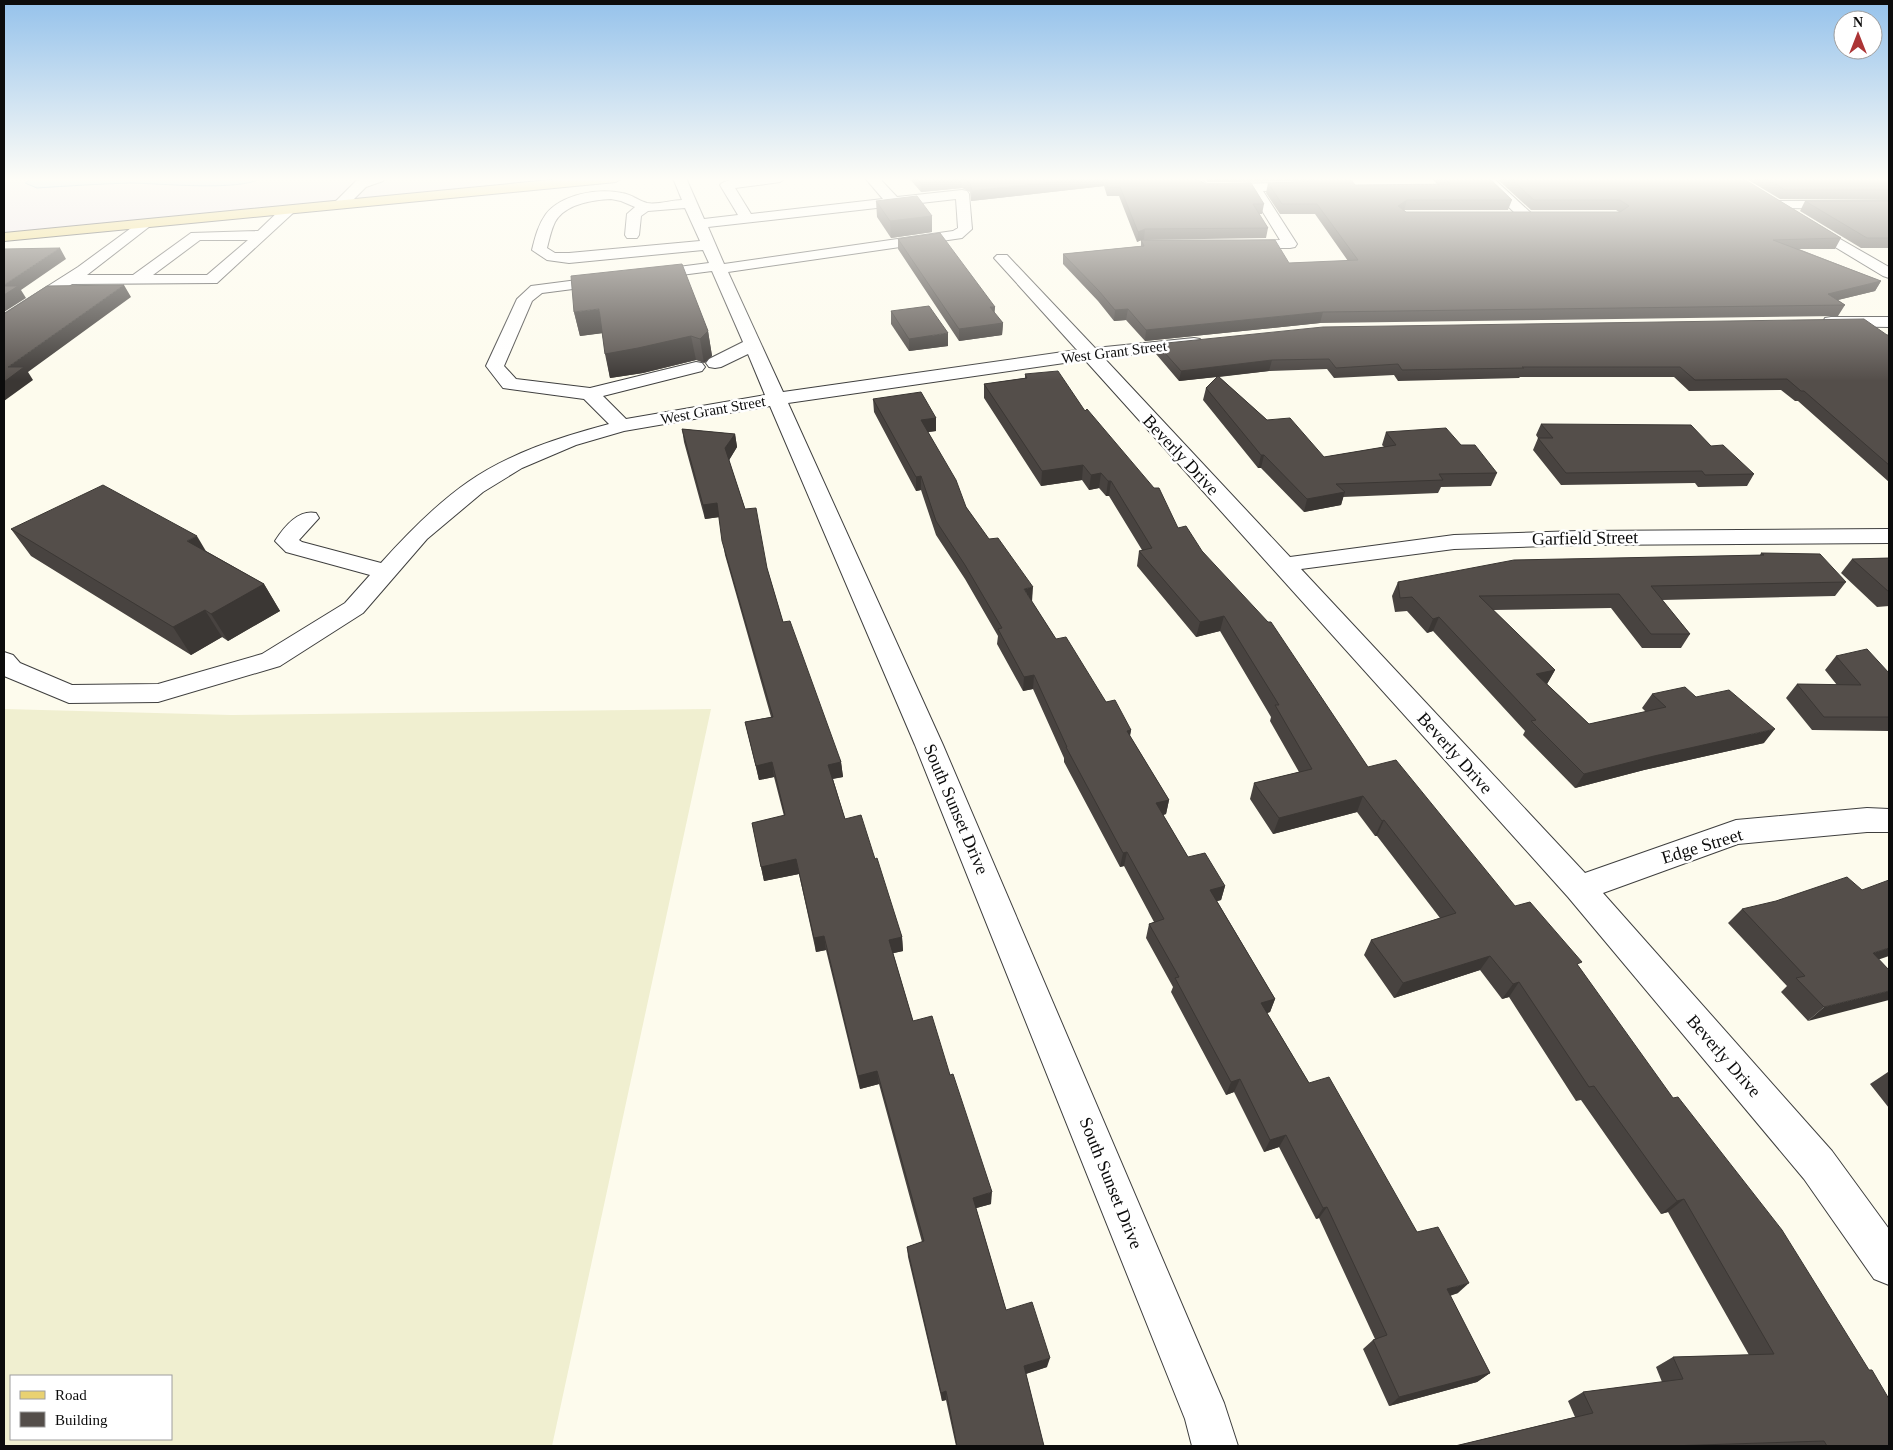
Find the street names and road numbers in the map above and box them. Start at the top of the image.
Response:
street label: West Grant Street [1060,337,1169,366]
street label: West Grant Street [659,393,768,427]
street label: Beverly Drive [1139,411,1223,499]
street label: Garfield Street [1532,527,1638,549]
street label: Beverly Drive [1413,708,1497,798]
street label: South Sunset Drive [919,741,993,877]
street label: Edge Street [1659,824,1745,868]
street label: Beverly Drive [1683,1011,1765,1101]
street label: South Sunset Drive [1076,1114,1146,1252]

